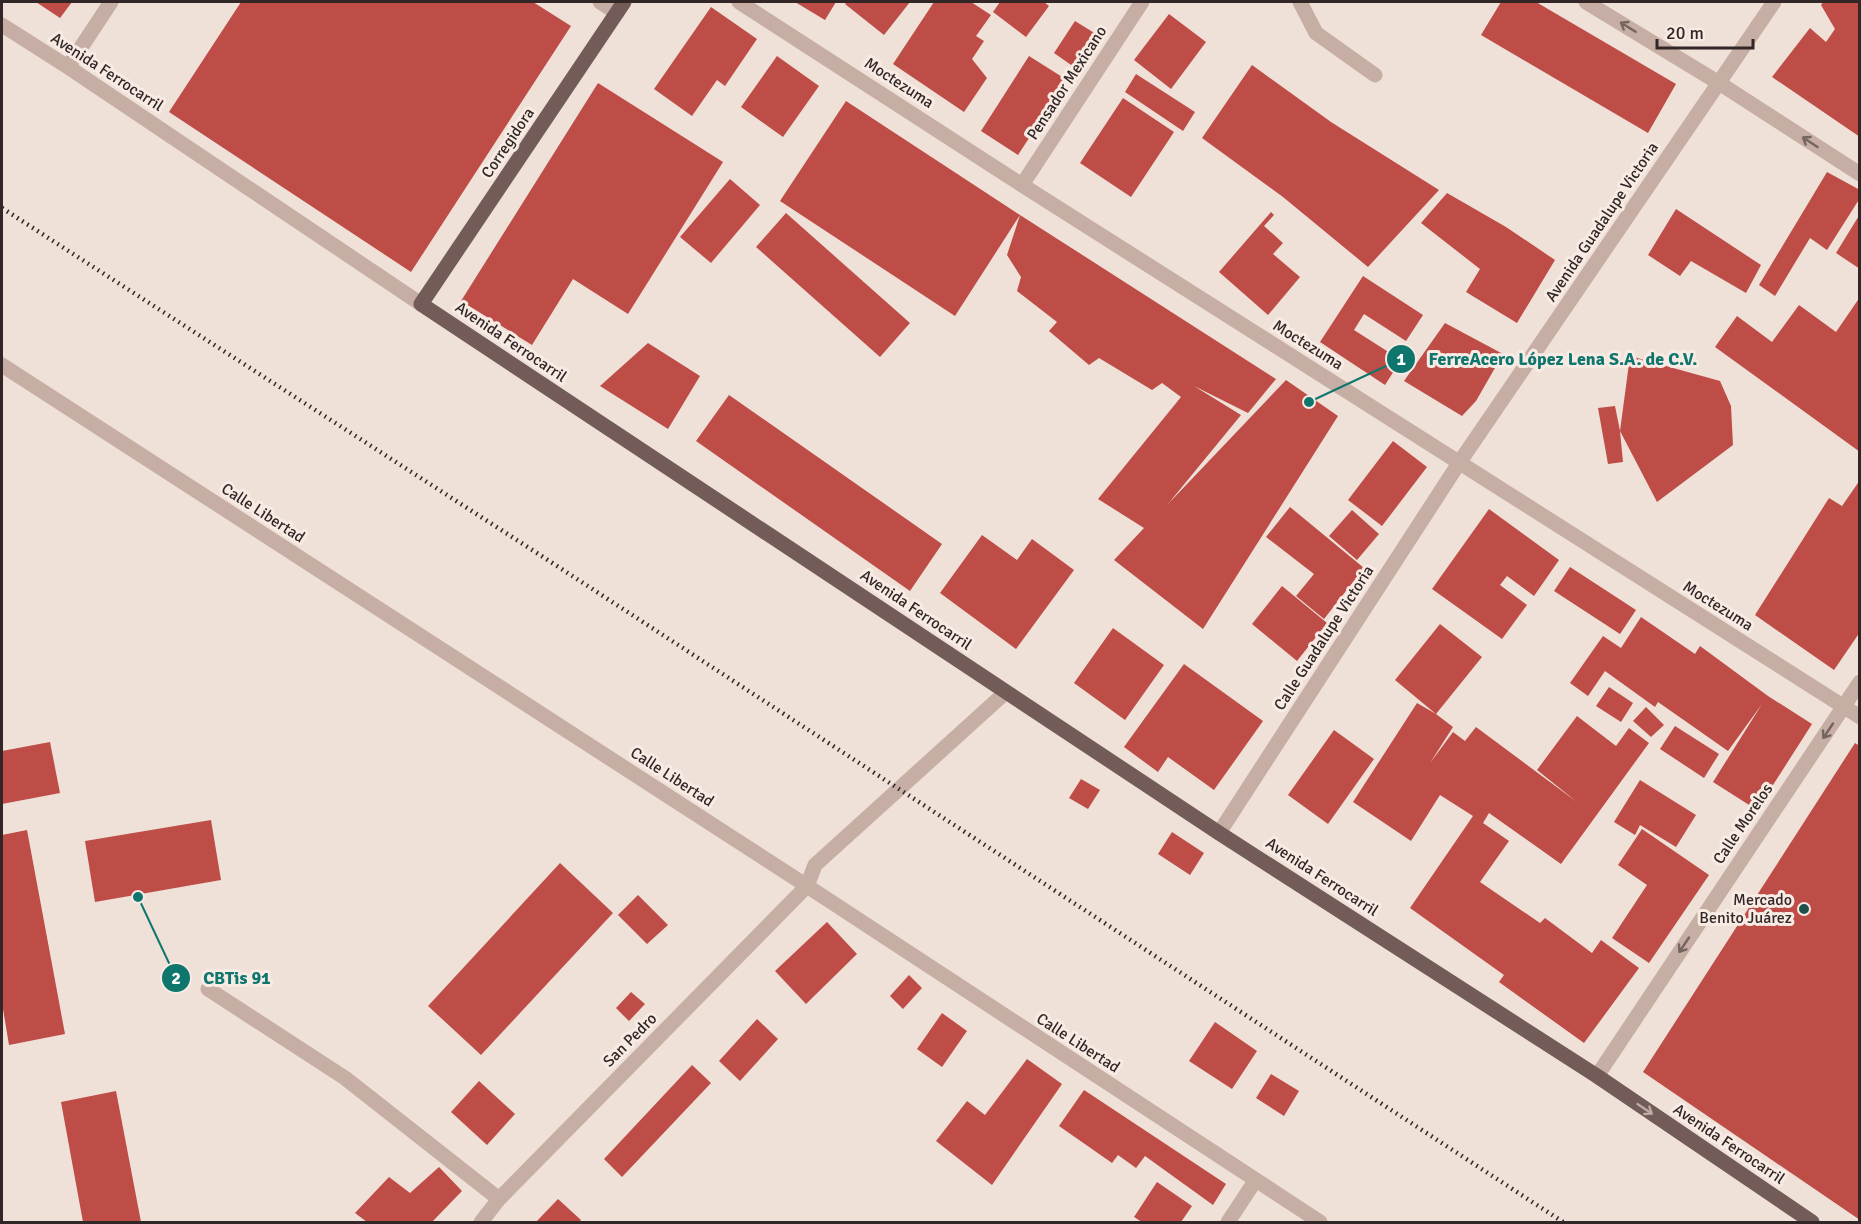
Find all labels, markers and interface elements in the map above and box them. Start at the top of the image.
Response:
scale bar [1657,12,1753,50]
one-way arrow [1620,21,1637,33]
street label: Pensador Mexicano [1023,22,1111,144]
text: 20 m [1666,22,1704,44]
street label: Avenida Ferrocarril [47,28,167,116]
street label: Moctezuma [860,53,938,113]
street label: Corregidora [477,104,539,182]
one-way arrow [1802,136,1819,149]
street label: Avenida Guadalupe Victoria [1541,138,1663,306]
street label: Avenida Ferrocarril [451,297,571,387]
street label: Moctezuma [1269,316,1347,374]
callout: FerreAcero López Lena S.A. de C.V. [1386,341,1709,377]
text: 1 [1396,348,1406,370]
text: FerreAcero López Lena S.A. de C.V. [1429,348,1697,370]
street label: Calle Libertad [218,479,308,547]
street label: Calle Guadalupe Victoria [1270,562,1378,714]
street label: Avenida Ferrocarril [856,565,976,655]
street label: Moctezuma [1679,577,1757,635]
one-way arrow [1821,722,1833,739]
street label: Calle Libertad [627,743,717,811]
street label: Calle Morelos [1709,780,1777,868]
street label: Avenida Ferrocarril [1262,833,1382,921]
place label: Mercado Benito Juárez [1699,890,1792,928]
marker: Mercado Benito Juárez [1797,902,1811,916]
one-way arrow [1678,936,1690,953]
callout: CBTis 91 [161,960,282,996]
text: 2 [171,967,181,989]
text: CBTis 91 [203,967,271,989]
street label: San Pedro [599,1009,661,1071]
street label: Calle Libertad [1033,1009,1123,1077]
street label: Avenida Ferrocarril [1669,1099,1789,1189]
one-way arrow [1636,1103,1653,1115]

